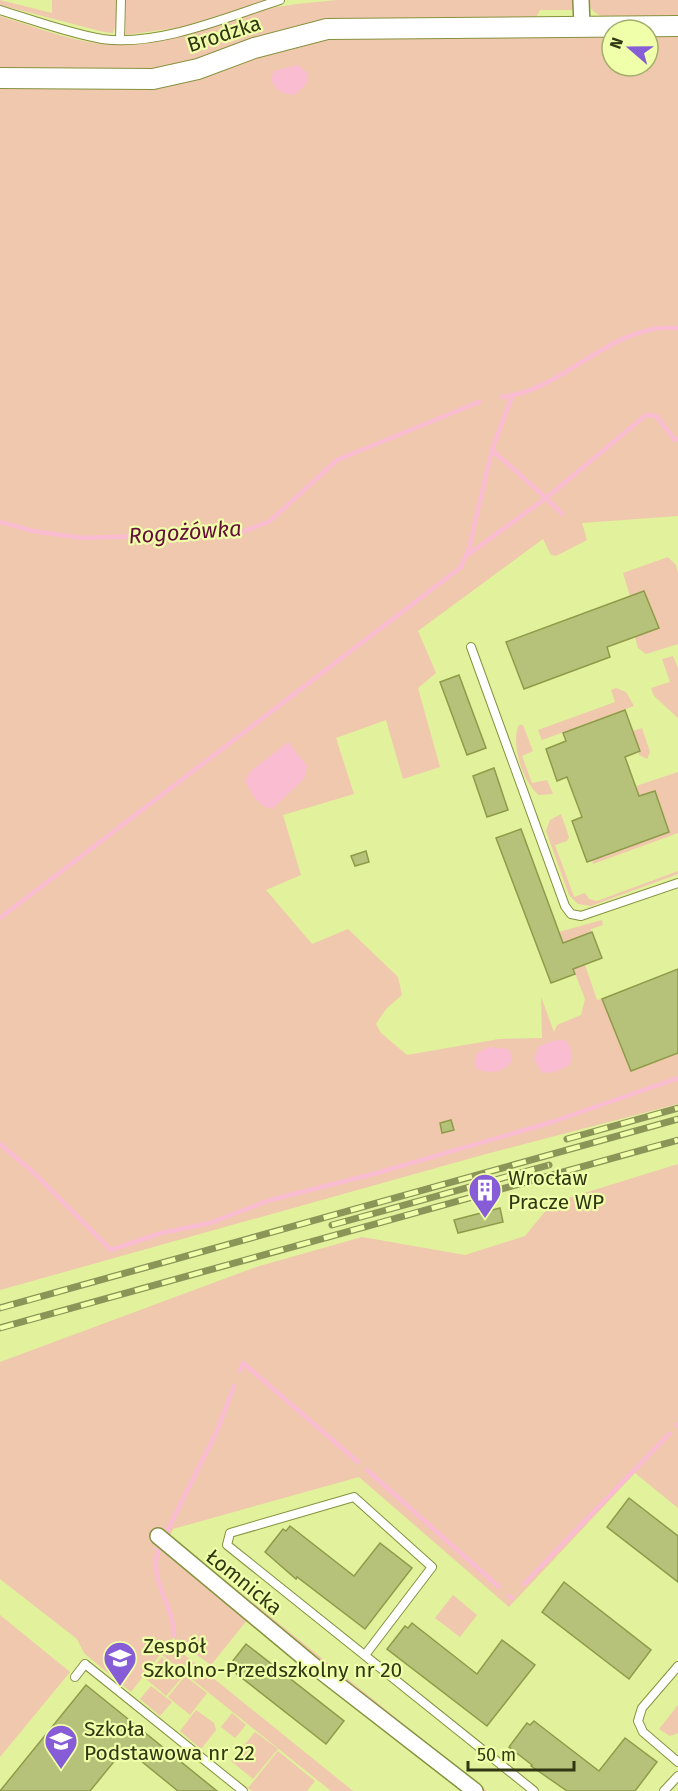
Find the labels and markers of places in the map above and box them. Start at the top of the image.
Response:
place label: Wrocław Pracze WP [508,1165,604,1215]
building icon: Wrocław Pracze WP [467,1172,503,1219]
place label: Zespół Szkolno-Przedszkolny nr 20 [143,1633,402,1683]
school or university icon: Zespół Szkolno-Przedszkolny nr 20 [102,1640,138,1687]
place label: Szkoła Podstawowa nr 22 [84,1716,255,1766]
school or university icon: Szkoła Podstawowa nr 22 [43,1723,79,1770]

